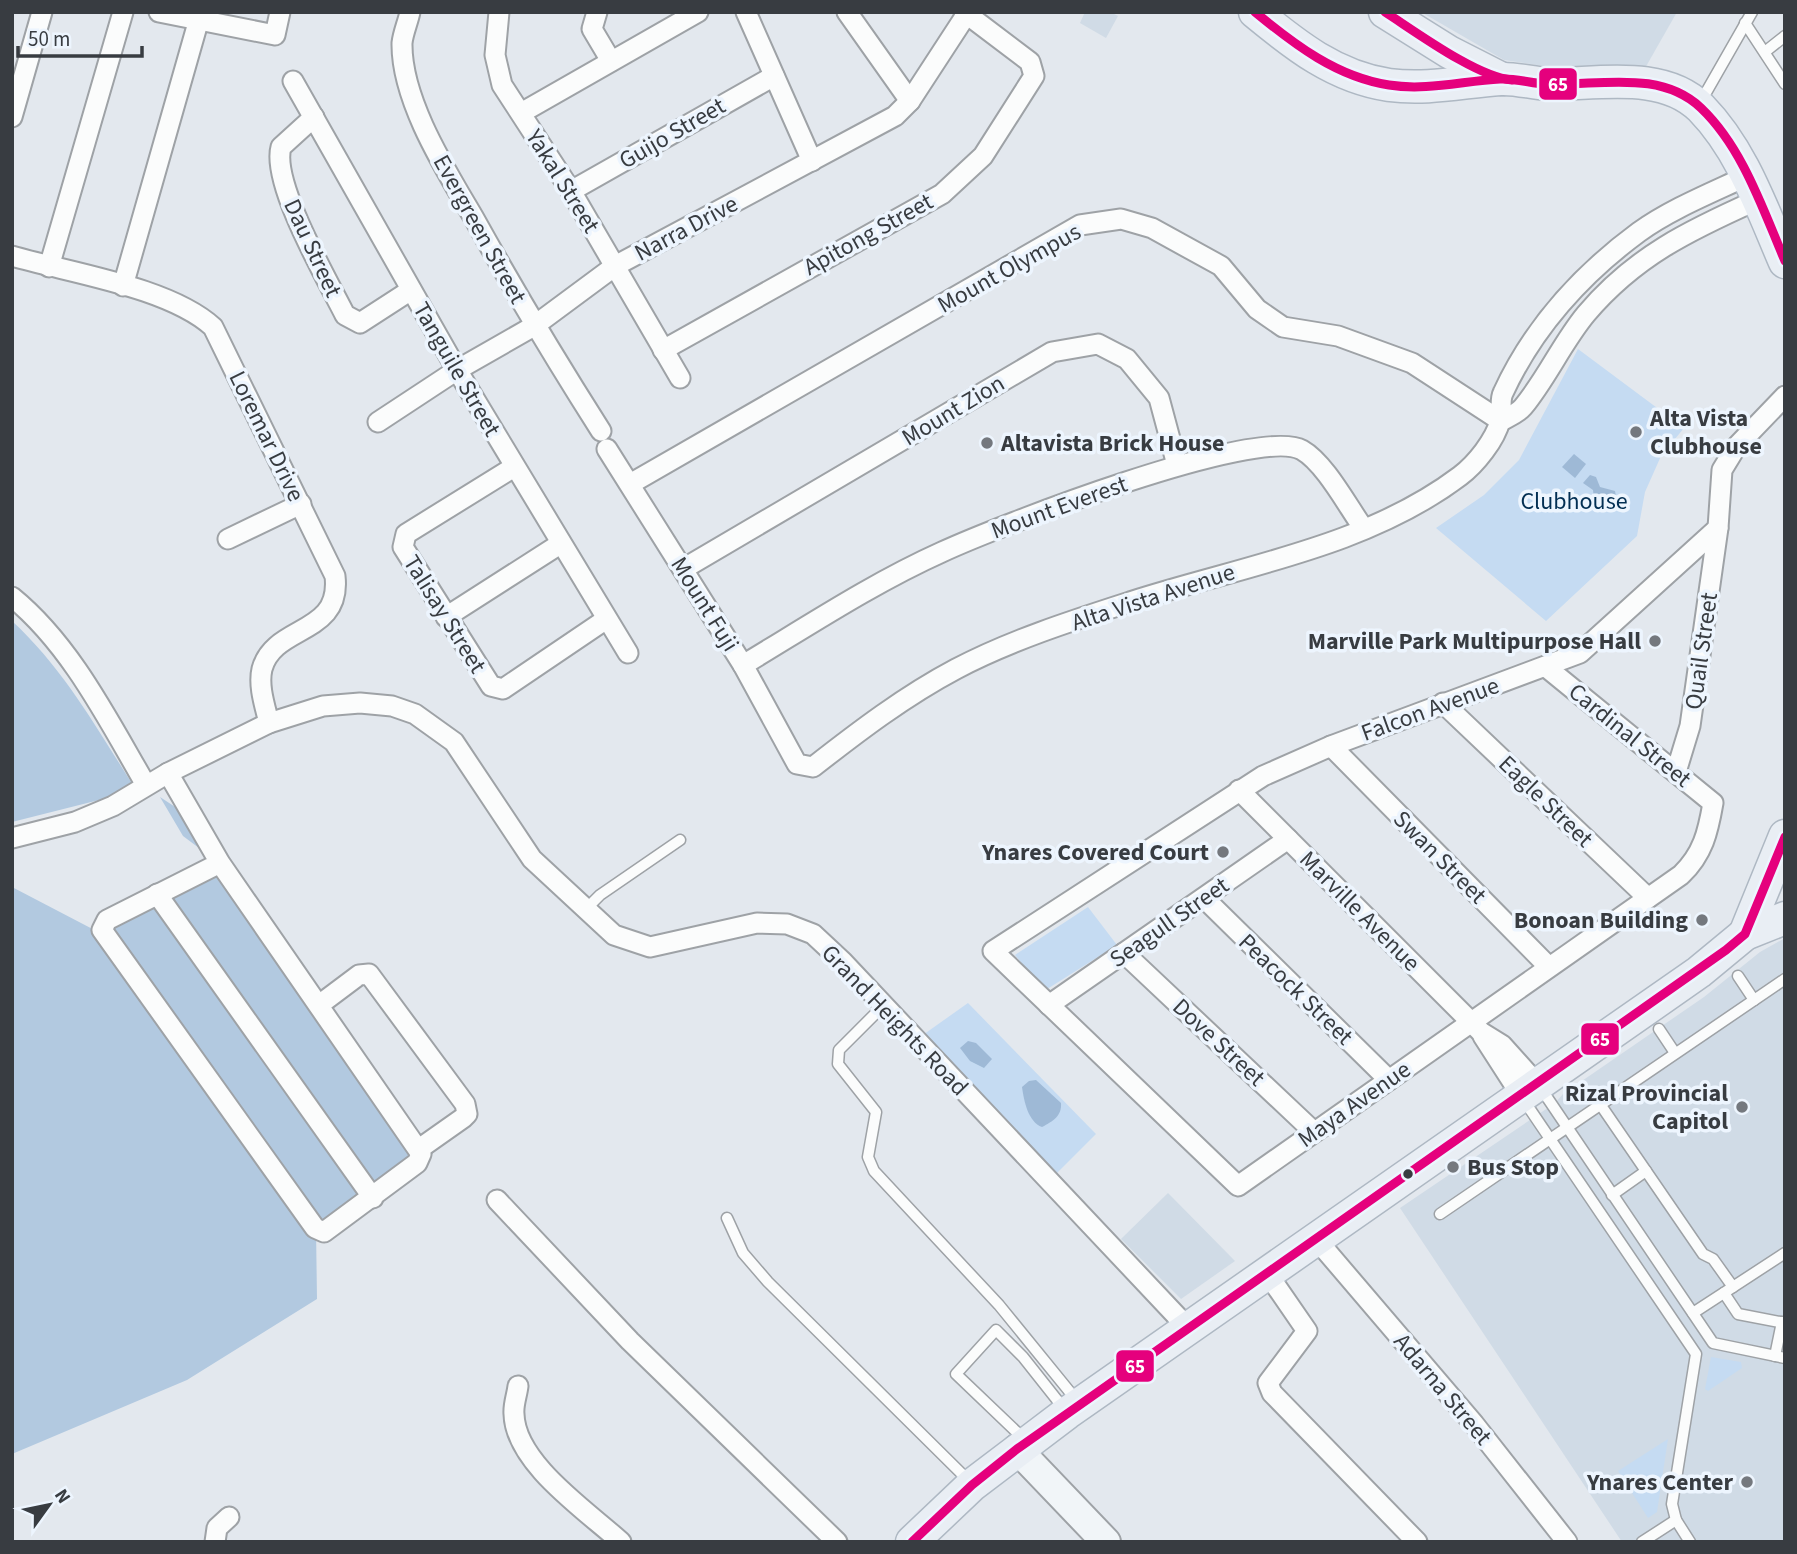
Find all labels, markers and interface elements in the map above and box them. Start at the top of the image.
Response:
scale bar [18,14,142,58]
text: 50 m [28,24,70,54]
line badge: 65 [1538,67,1578,101]
text: 65 [1548,72,1568,99]
street label: Guijo Street [613,89,732,178]
street label: Yakal Street [516,122,608,240]
street label: Evergreen Street [424,148,535,310]
street label: Apitong Street [797,184,939,284]
street label: Narra Drive [628,187,744,270]
street label: Dau Street [275,193,351,303]
street label: Mount Olympus [931,215,1087,322]
street label: Tanguile Street [404,295,509,443]
street label: Loremar Drive [220,365,313,507]
street label: Mount Zion [895,366,1011,455]
place label: Alta Vista Clubhouse [1649,401,1762,464]
marker: Alta Vista Clubhouse [1628,424,1644,440]
place label: Altavista Brick House [1000,426,1225,461]
marker: Altavista Brick House [979,435,995,451]
street label: Mount Everest [986,467,1132,548]
park label: Clubhouse [1520,484,1628,519]
street label: Talisay Street [394,548,495,680]
street label: Mount Fuji [662,550,747,658]
street label: Alta Vista Avenue [1067,555,1239,640]
street label: Quail Street [1676,590,1727,712]
place label: Marville Park Multipurpose Hall [1308,624,1641,659]
marker: Marville Park Multipurpose Hall [1647,633,1663,649]
street label: Falcon Avenue [1356,668,1504,751]
street label: Cardinal Street [1561,675,1699,796]
street label: Eagle Street [1490,747,1601,856]
street label: Swan Street [1385,803,1494,912]
place label: Ynares Covered Court [981,835,1209,870]
street label: Marville Avenue [1291,843,1428,980]
marker: Ynares Covered Court [1215,844,1231,860]
street label: Seagull Street [1102,868,1236,977]
place label: Bonoan Building [1514,903,1688,938]
marker: Bonoan Building [1694,912,1710,928]
street label: Peacock Street [1230,925,1361,1053]
street label: Grand Heights Road [813,937,976,1104]
street label: Dove Street [1164,990,1273,1095]
line badge: 65 [1580,1022,1620,1056]
text: 65 [1590,1027,1610,1054]
street label: Maya Avenue [1291,1052,1418,1156]
place label: Rizal Provincial Capitol [1565,1076,1728,1139]
marker: Rizal Provincial Capitol [1734,1099,1750,1115]
place label: Bus Stop [1467,1150,1559,1185]
marker: Bus Stop [1445,1159,1461,1175]
unlabelled marker [1401,1167,1415,1181]
street label: Adarna Street [1385,1326,1500,1453]
line badge: 65 [1115,1349,1155,1383]
text: 65 [1125,1354,1145,1381]
place label: Ynares Center [1586,1465,1733,1500]
north arrow [14,1470,84,1540]
marker: Ynares Center [1739,1474,1755,1490]
text: N [47,1484,77,1509]

